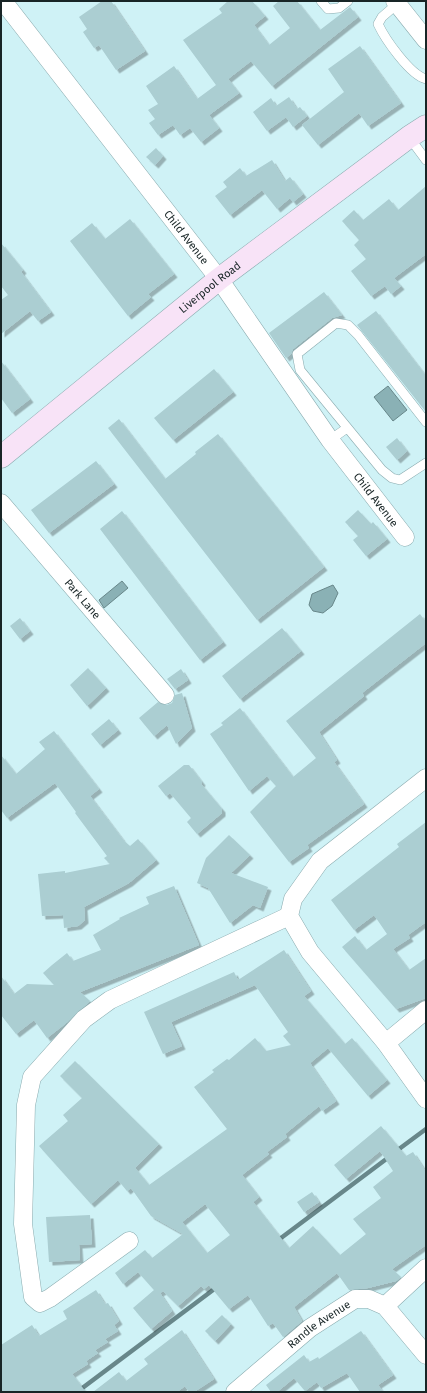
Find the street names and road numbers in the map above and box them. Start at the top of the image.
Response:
street label: Child Avenue [161,208,211,267]
street label: Liverpool Road [176,259,243,316]
street label: Child Avenue [351,470,401,530]
street label: Park Lane [62,577,103,622]
street label: Randle Avenue [285,1298,353,1351]

